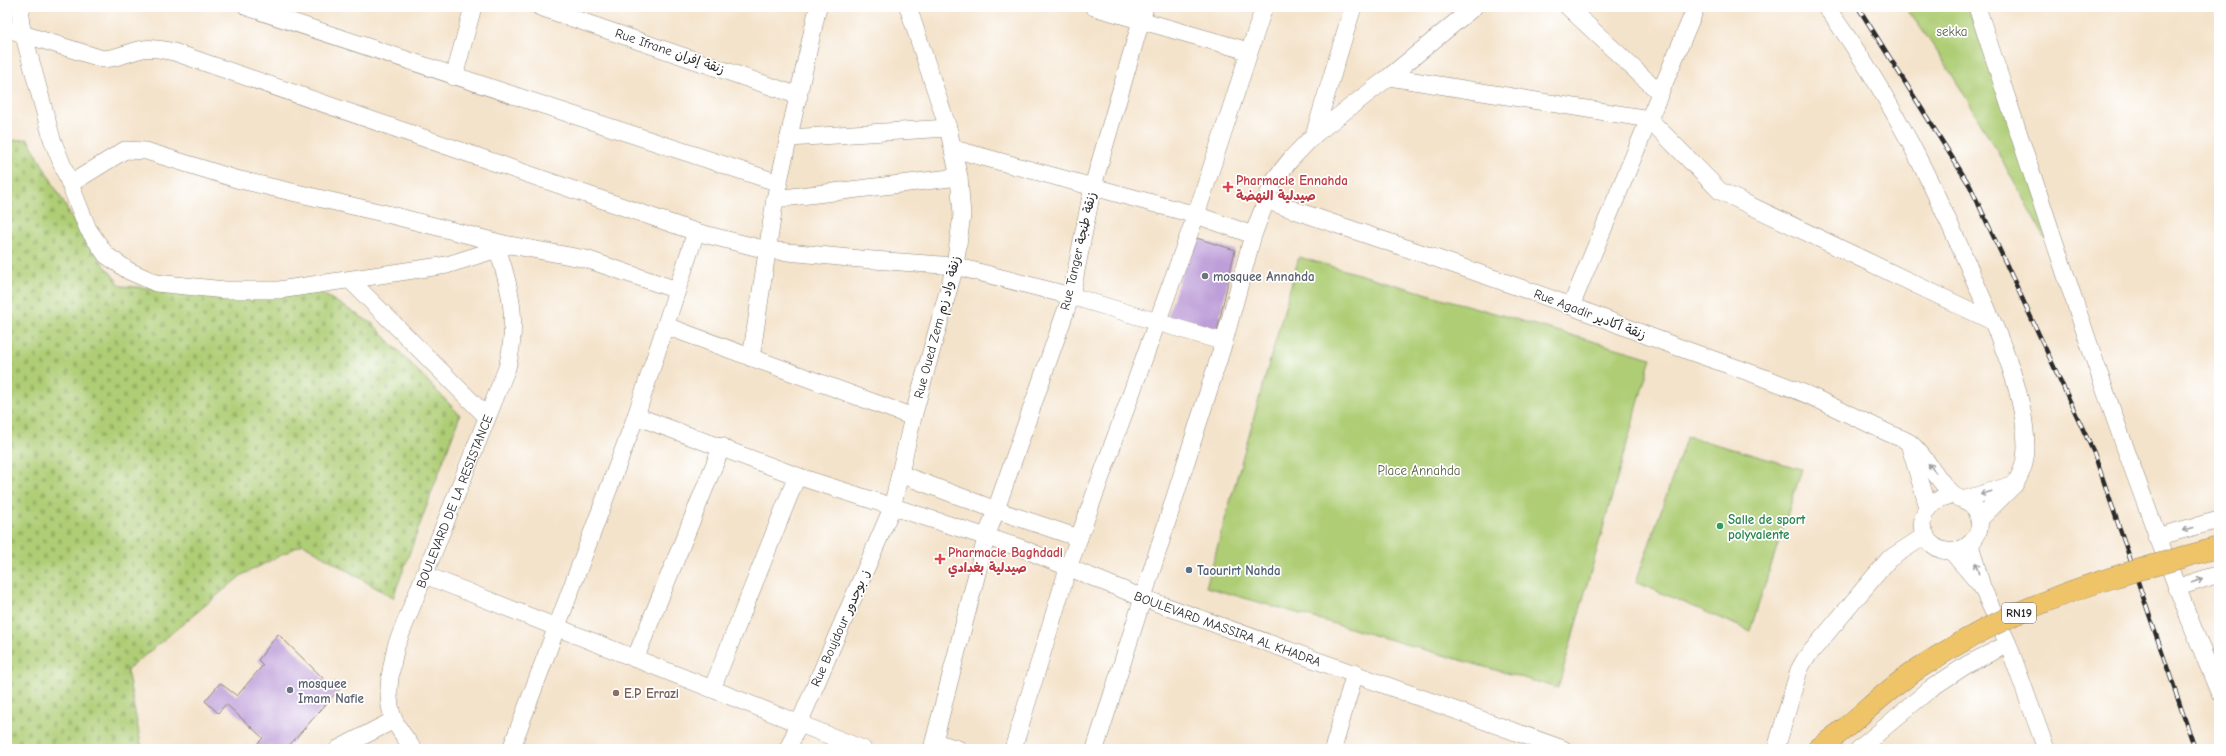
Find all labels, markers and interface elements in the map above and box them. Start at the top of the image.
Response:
park label: sekka [1937,24,1967,39]
street label: Rue Ifrane زنقة إفران [613,25,727,78]
place label: Pharmacie Ennahda صيدلية النهضة [1236,173,1348,204]
marker: Pharmacie Ennahda صيدلية النهضة [1223,182,1233,192]
street label: Rue Tanger زنقة طنجة [1057,190,1100,312]
street label: Rue Oued Zem زنقة واد زم [911,254,966,401]
place label: mosquee Annahda [1213,269,1315,284]
marker: mosquee Annahda [1200,271,1210,281]
street label: Rue Agadir زنقة أكادير [1531,286,1648,343]
street label: BOULEVARD DE LA RESISTANCE [413,412,495,590]
park label: Place Annahda [1377,463,1461,478]
one-way arrow [1927,463,1936,473]
one-way arrow [1980,490,1993,497]
place label: Salle de sport polyvalente [1728,512,1806,542]
marker: Salle de sport polyvalente [1715,521,1725,531]
one-way arrow [2181,525,2194,533]
place label: Pharmacie Baghdadi صيدلية بغدادي [948,545,1063,578]
marker: Pharmacie Baghdadi صيدلية بغدادي [935,554,945,564]
one-way arrow [1973,561,1980,574]
place label: Taourirt Nahda [1197,563,1281,578]
marker: Taourirt Nahda [1184,565,1194,575]
street label: Rue Boujdour ز. بوجدور [807,567,873,689]
one-way arrow [2191,577,2204,584]
street label: BOULEVARD MASSIRA AL KHADRA [1132,588,1324,669]
road number: RN19 [2002,603,2036,623]
place label: mosquee Imam Nafie [298,676,365,706]
marker: mosquee Imam Nafie [285,685,295,695]
place label: E.P Errazi [624,686,679,701]
marker: E.P Errazi [611,688,621,698]

